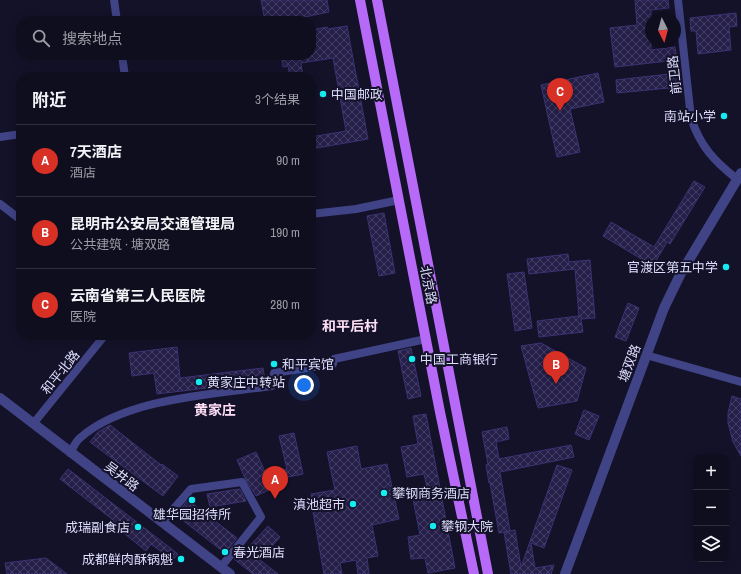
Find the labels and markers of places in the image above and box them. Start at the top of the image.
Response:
pin: C [547,78,573,111]
place label: 中国邮政 [331,86,383,103]
marker: 中国邮政 [318,89,328,99]
place label: 南站小学 [664,108,716,125]
marker: 南站小学 [719,111,729,121]
place label: 官渡区第五中学 [627,259,718,276]
marker: 官渡区第五中学 [721,262,731,272]
place label: 中国工商银行 [420,351,498,368]
pin: B [543,351,569,384]
marker: 中国工商银行 [407,354,417,364]
place label: 和平宾馆 [282,356,334,373]
marker: 和平宾馆 [269,359,279,369]
place label: 黄家庄中转站 [207,374,285,391]
marker: 黄家庄中转站 [194,377,204,387]
pin: A [262,466,288,499]
place label: 攀钢商务酒店 [392,485,470,502]
marker: 攀钢商务酒店 [379,488,389,498]
marker: 雄华园招待所 [187,495,197,505]
place label: 滇池超市 [293,496,345,513]
marker: 滇池超市 [348,499,358,509]
place label: 雄华园招待所 [153,506,231,523]
place label: 攀钢大院 [441,518,493,535]
place label: 成瑞副食店 [65,519,130,536]
marker: 攀钢大院 [428,521,438,531]
marker: 成瑞副食店 [133,522,143,532]
place label: 春光酒店 [233,544,285,561]
marker: 春光酒店 [220,547,230,557]
place label: 成都鲜肉酥锅魁 [82,551,173,568]
marker: 成都鲜肉酥锅魁 [176,554,186,564]

